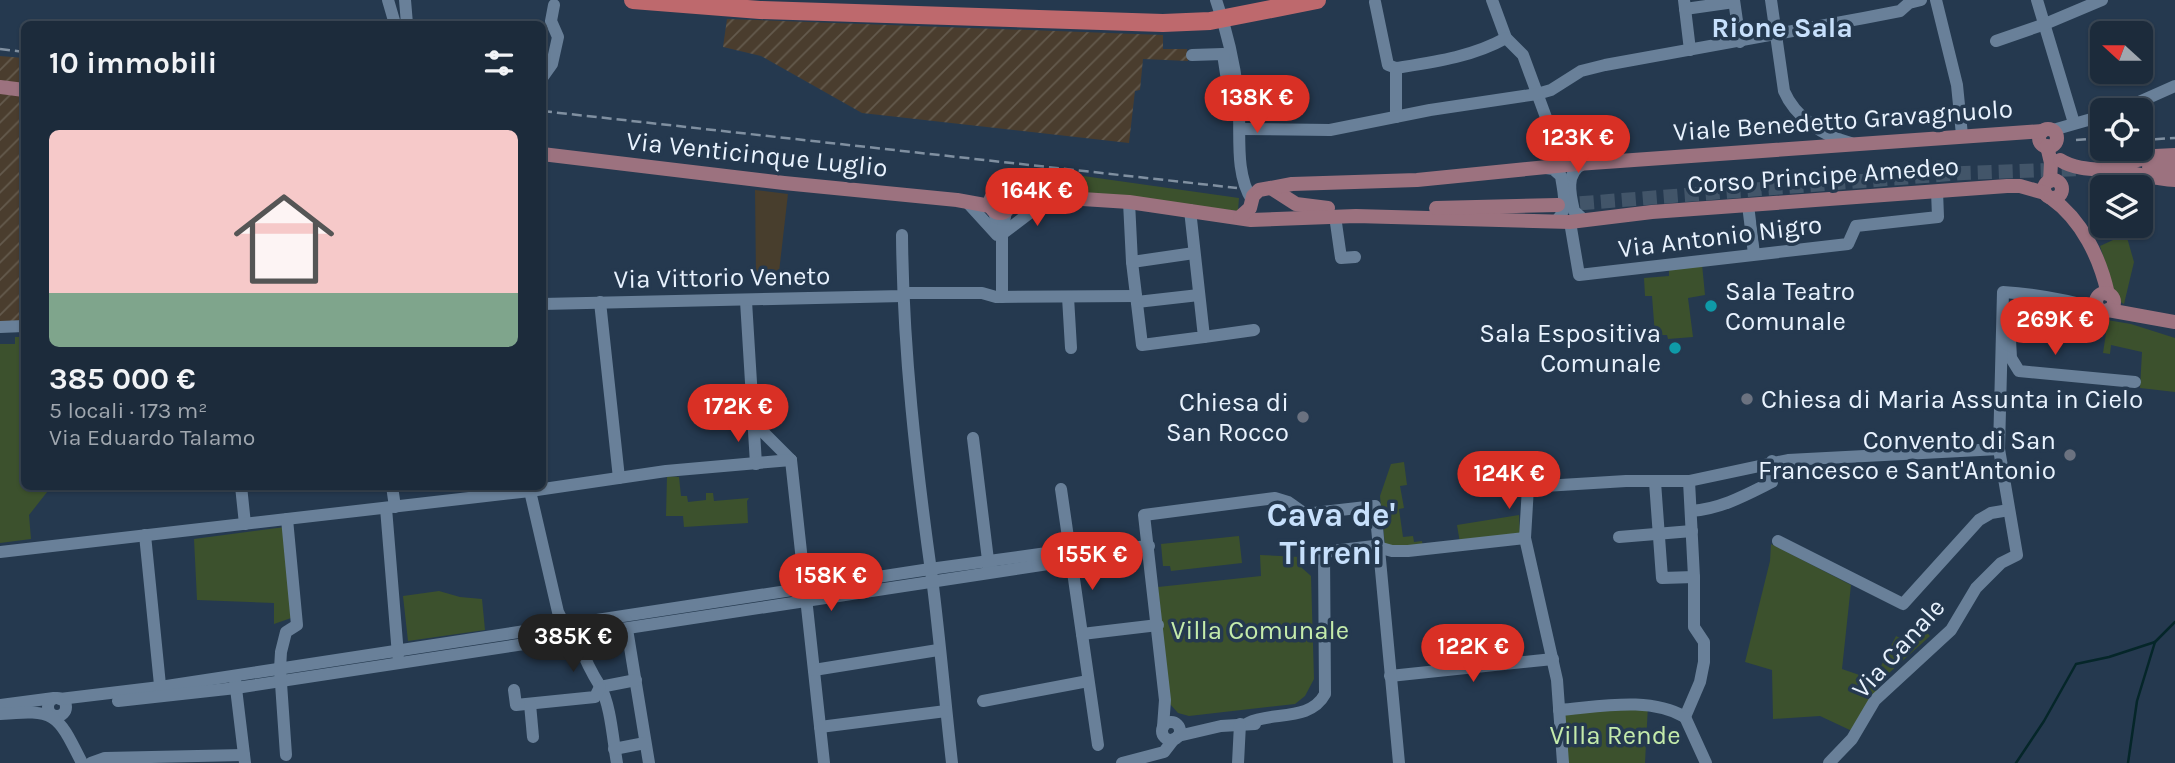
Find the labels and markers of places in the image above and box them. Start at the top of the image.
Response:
pin: 138K € [1200,76,1314,135]
pin: 123K € [1521,116,1635,175]
pin: 164K € [980,168,1094,228]
place label: Sala Teatro Comunale [1725,276,1855,337]
marker: Sala Teatro Comunale [1703,298,1719,314]
pin: 269K € [1998,298,2112,357]
place label: Sala Espositiva Comunale [1479,318,1661,379]
marker: Sala Espositiva Comunale [1667,340,1683,356]
pin: 172K € [681,384,795,444]
place label: Chiesa di Maria Assunta in Cielo [1761,384,2143,415]
place label: Chiesa di San Rocco [1166,387,1289,448]
marker: Chiesa di Maria Assunta in Cielo [1739,391,1755,407]
marker: Chiesa di San Rocco [1295,409,1311,425]
place label: Convento di San Francesco e Sant'Antonio [1758,425,2056,486]
marker: Convento di San Francesco e Sant'Antonio [2062,447,2078,463]
pin: 124K € [1452,452,1566,511]
pin: 155K € [1035,532,1149,592]
pin: 158K € [774,554,888,613]
pin: 385K € [516,614,630,674]
pin: 122K € [1416,624,1530,684]

